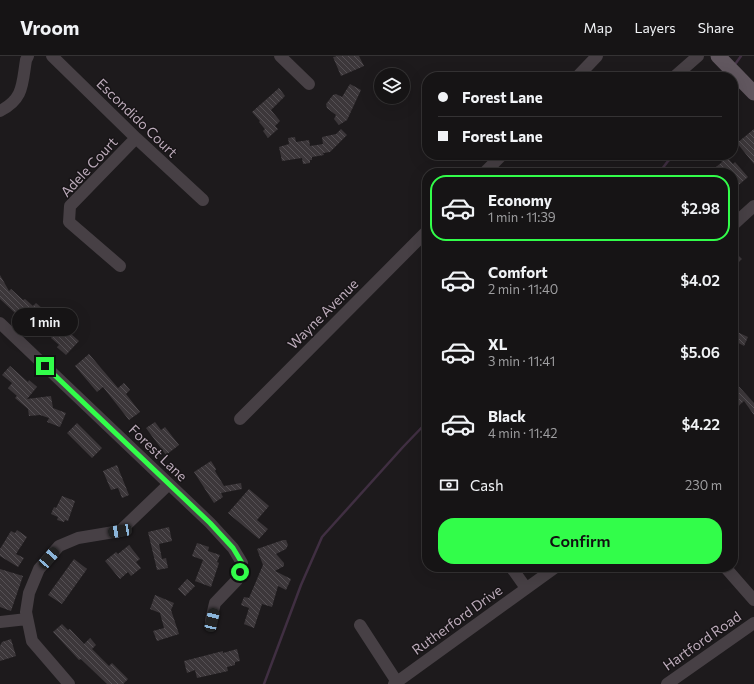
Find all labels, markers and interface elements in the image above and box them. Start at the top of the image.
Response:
text: Vroom [20,16,79,39]
text: Map [584,19,612,36]
text: Layers [634,19,676,36]
text: Share [698,19,734,36]
map controls [374,68,410,104]
button: layers [374,68,410,104]
street label: Escondido Court [93,75,182,161]
text: Forest Lane [462,88,543,106]
text: Forest Lane [462,127,543,145]
street label: Adele Court [57,133,121,200]
icon: car [440,190,476,226]
text: Economy [488,191,552,209]
text: $2.98 [681,199,720,217]
text: 1 min · 11:39 [488,209,556,225]
icon: car [440,262,476,298]
text: Comfort [488,263,548,281]
text: $4.02 [680,271,720,289]
street label: Wayne Avenue [284,275,361,352]
text: 2 min · 11:40 [488,281,558,297]
callout: 1 min [12,308,78,336]
text: 1 min [30,314,60,330]
icon: car [440,334,476,370]
text: XL [488,335,507,353]
text: $5.06 [680,343,720,361]
text: 3 min · 11:41 [488,353,555,369]
route end [36,357,54,375]
icon: car [440,406,476,442]
text: Black [488,407,526,425]
text: $4.22 [682,415,720,433]
street label: Forest Lane [126,421,191,485]
text: 4 min · 11:42 [488,425,557,441]
icon: cash [438,474,460,496]
text: Cash [470,476,504,494]
text: 230 m [685,477,722,493]
button: Confirm [438,518,722,564]
car [107,523,133,539]
car [37,545,61,571]
route start [231,563,249,581]
street label: Rutherford Drive [408,581,505,658]
car [203,607,221,633]
street label: Hartford Road [659,607,744,674]

